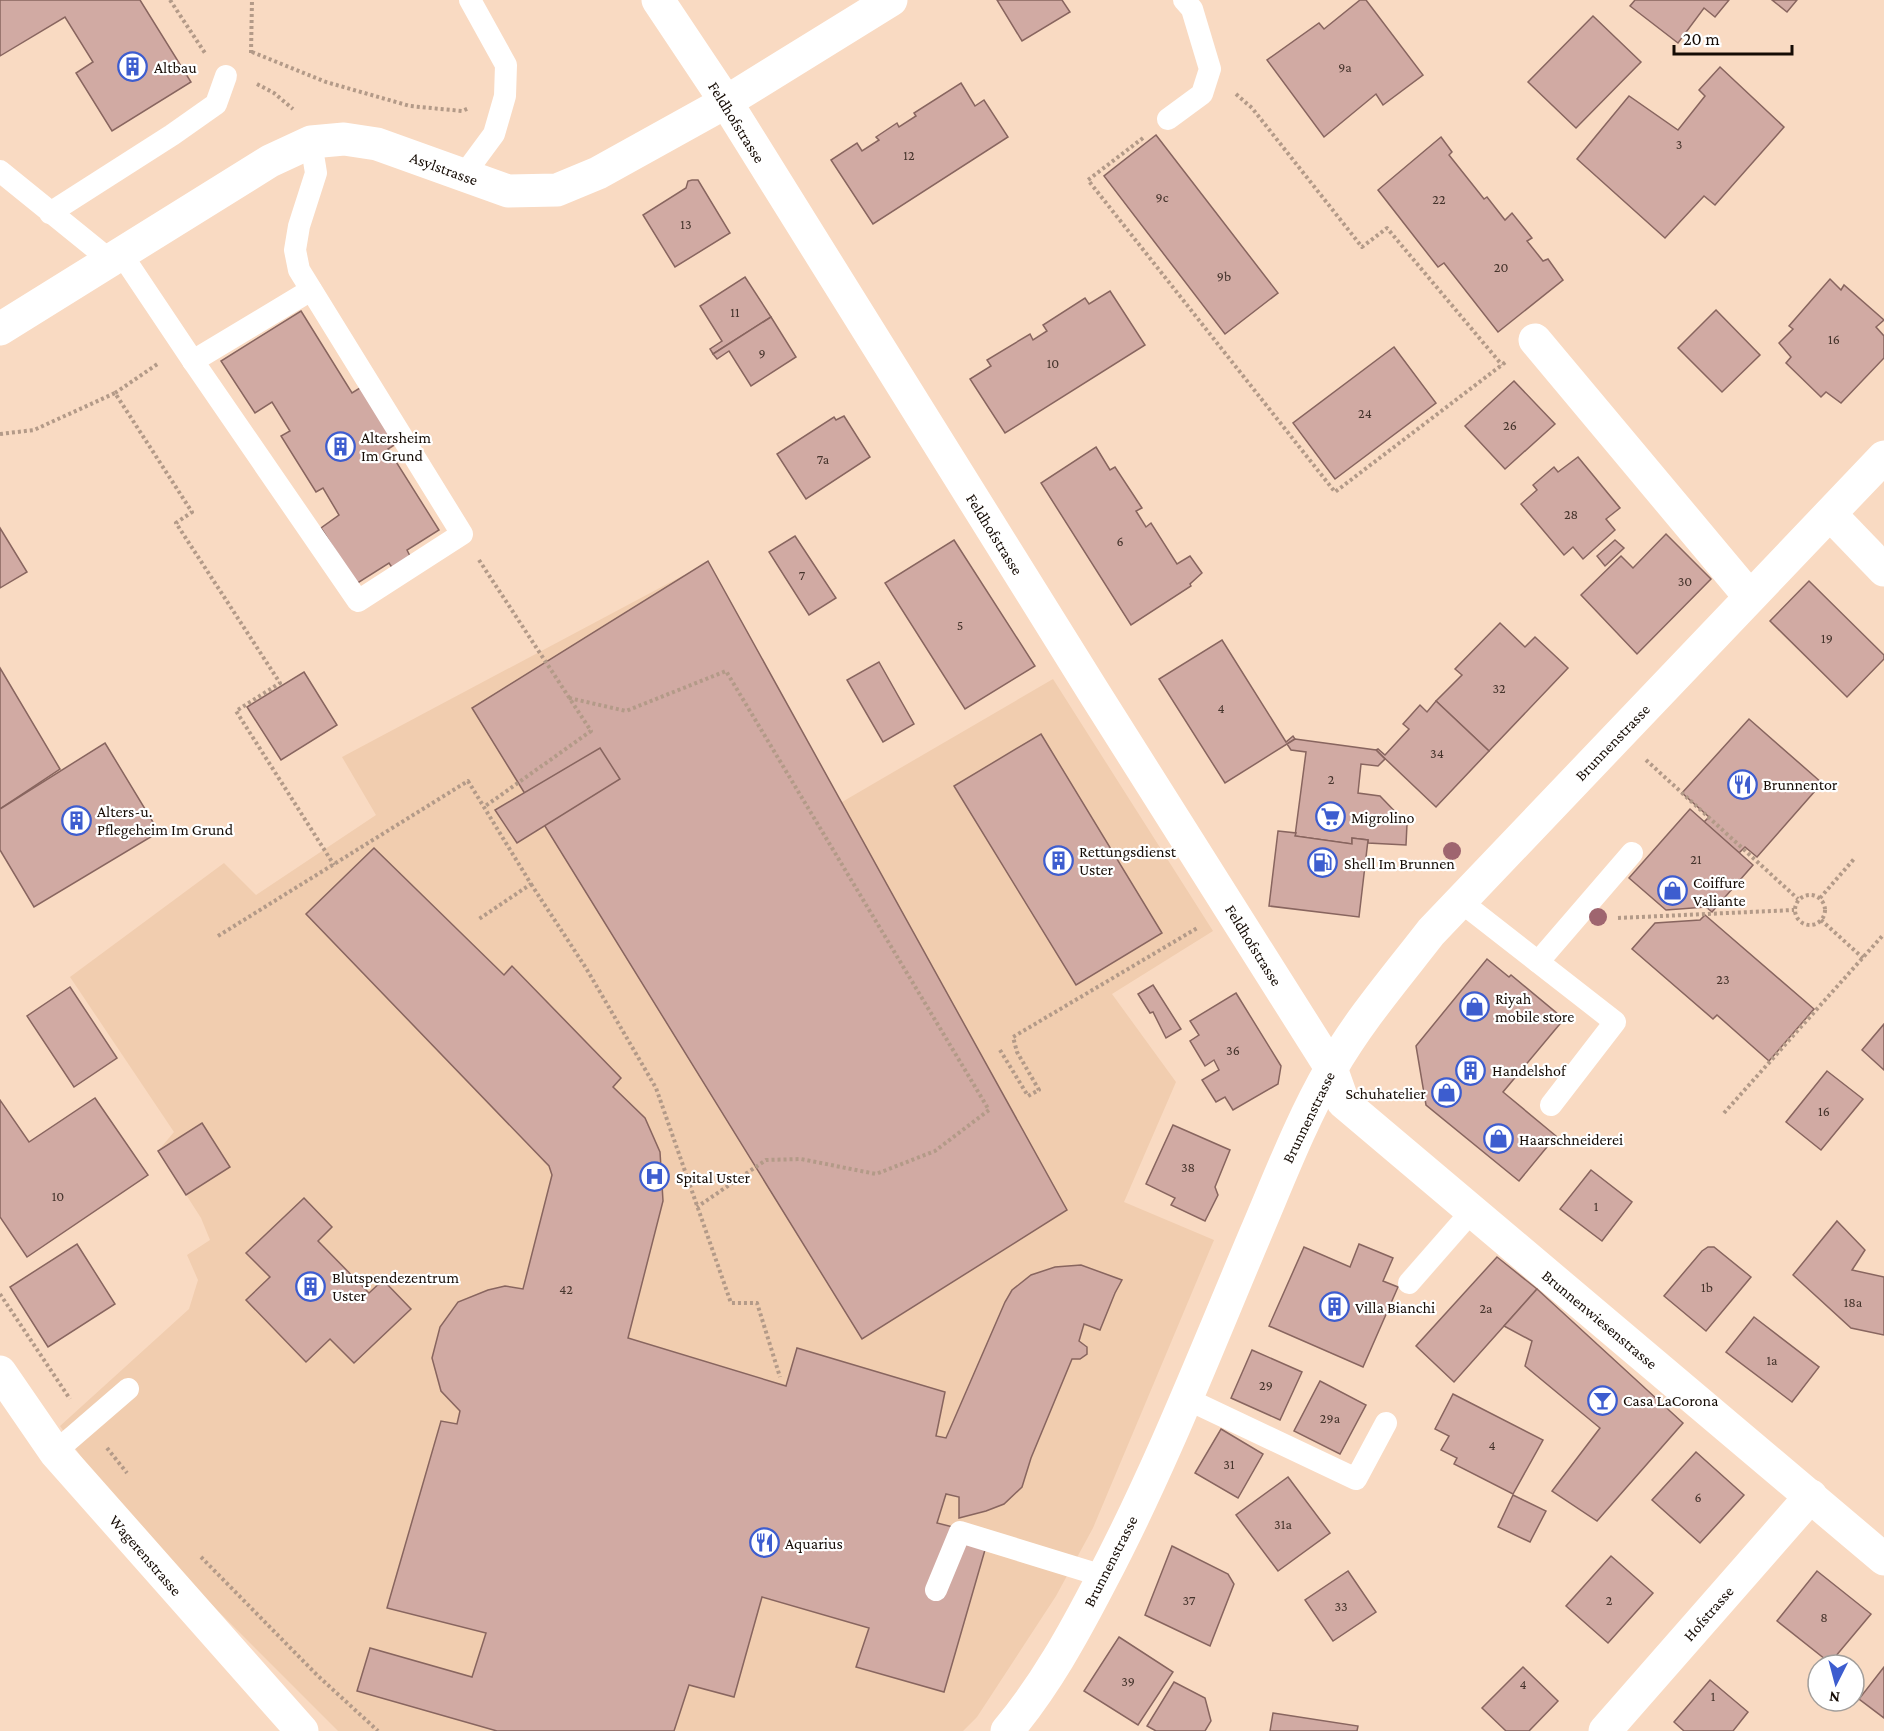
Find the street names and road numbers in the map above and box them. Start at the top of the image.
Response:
street label: Feldhofstrasse [705,79,768,166]
street label: Asylstrasse [407,148,480,190]
street label: Feldhofstrasse [963,491,1026,578]
street label: Brunnenstrasse [1572,701,1653,784]
street label: Feldhofstrasse [1222,902,1285,989]
street label: Brunnenstrasse [1279,1069,1338,1166]
street label: Brunnenwiesenstrasse [1539,1266,1661,1372]
street label: Wagerenstrasse [105,1512,185,1600]
street label: Brunnenstrasse [1080,1513,1141,1609]
street label: Hofstrasse [1680,1582,1737,1644]

